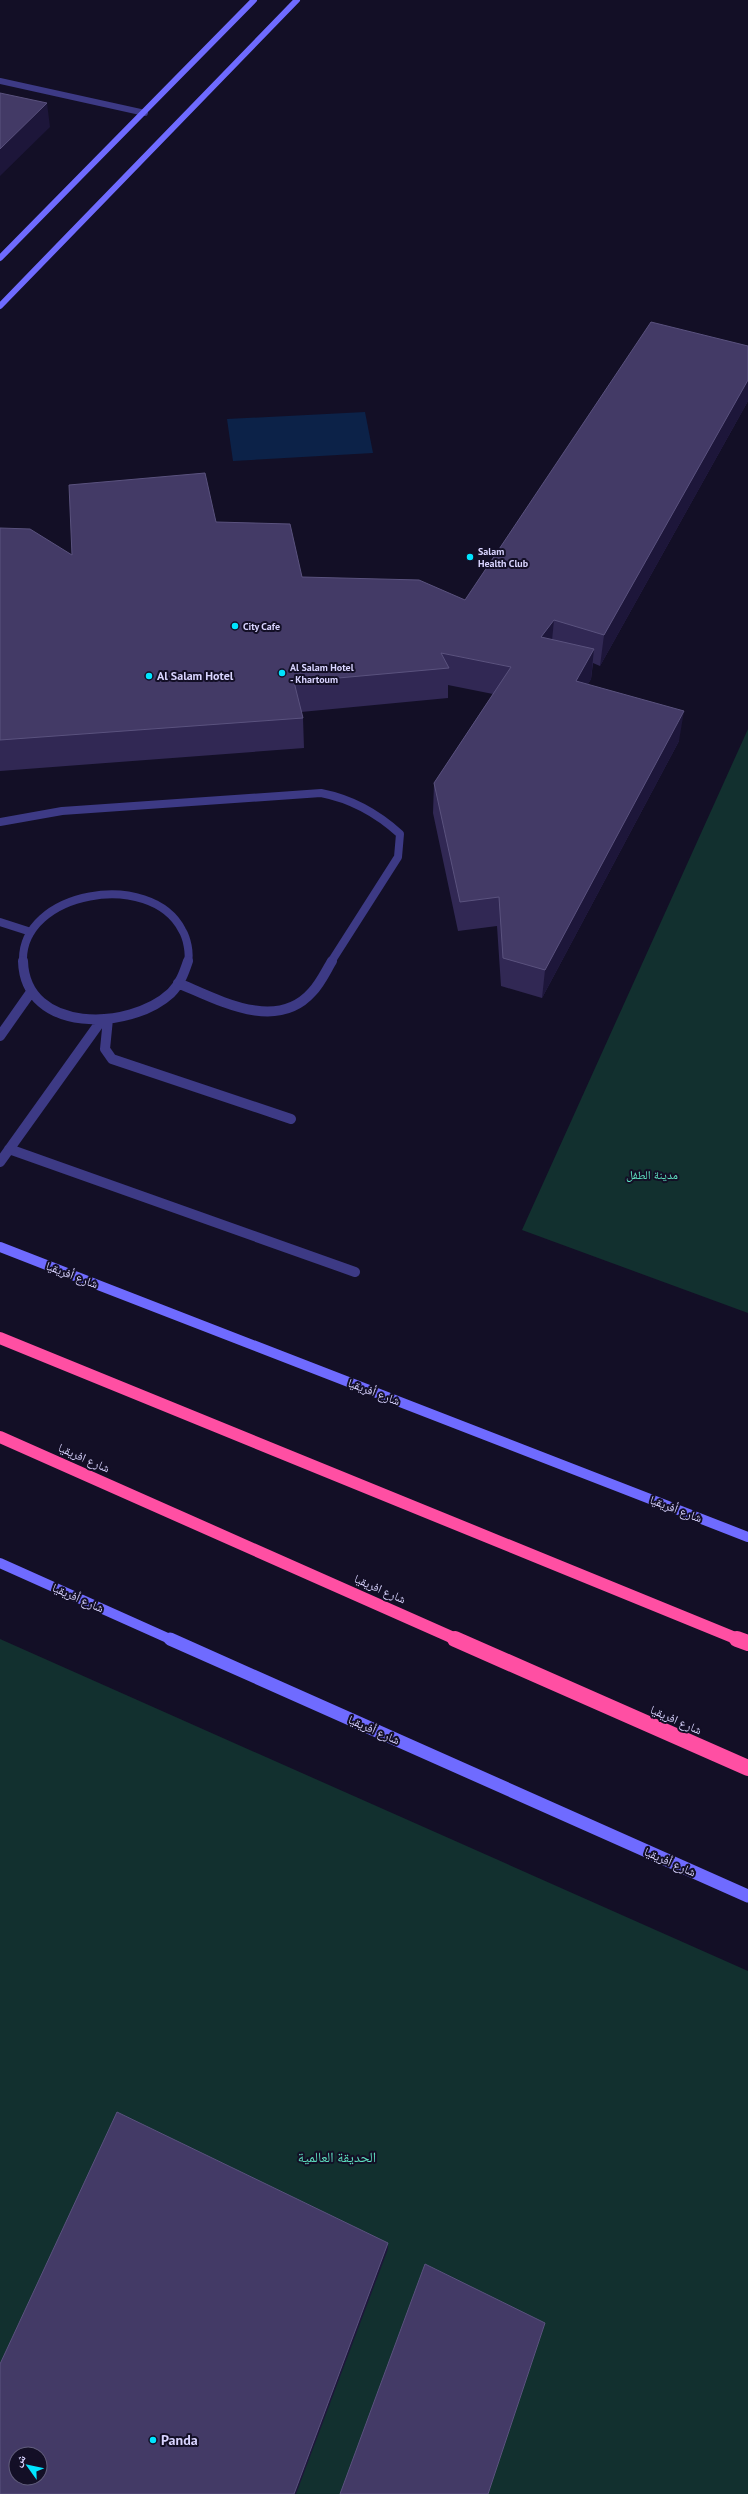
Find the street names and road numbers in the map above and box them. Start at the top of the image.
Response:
street label: شارع أفريقيا [44,1258,101,1292]
street label: شارع أفريقيا [346,1375,403,1409]
street label: شارع افريقيا [56,1440,112,1477]
street label: شارع أفريقيا [648,1492,705,1526]
street label: شارع افريقيا [352,1571,408,1608]
street label: شارع أفريقيا [50,1580,106,1617]
street label: شارع افريقيا [648,1702,704,1739]
street label: شارع أفريقيا [346,1712,402,1749]
street label: شارع أفريقيا [642,1844,698,1881]

